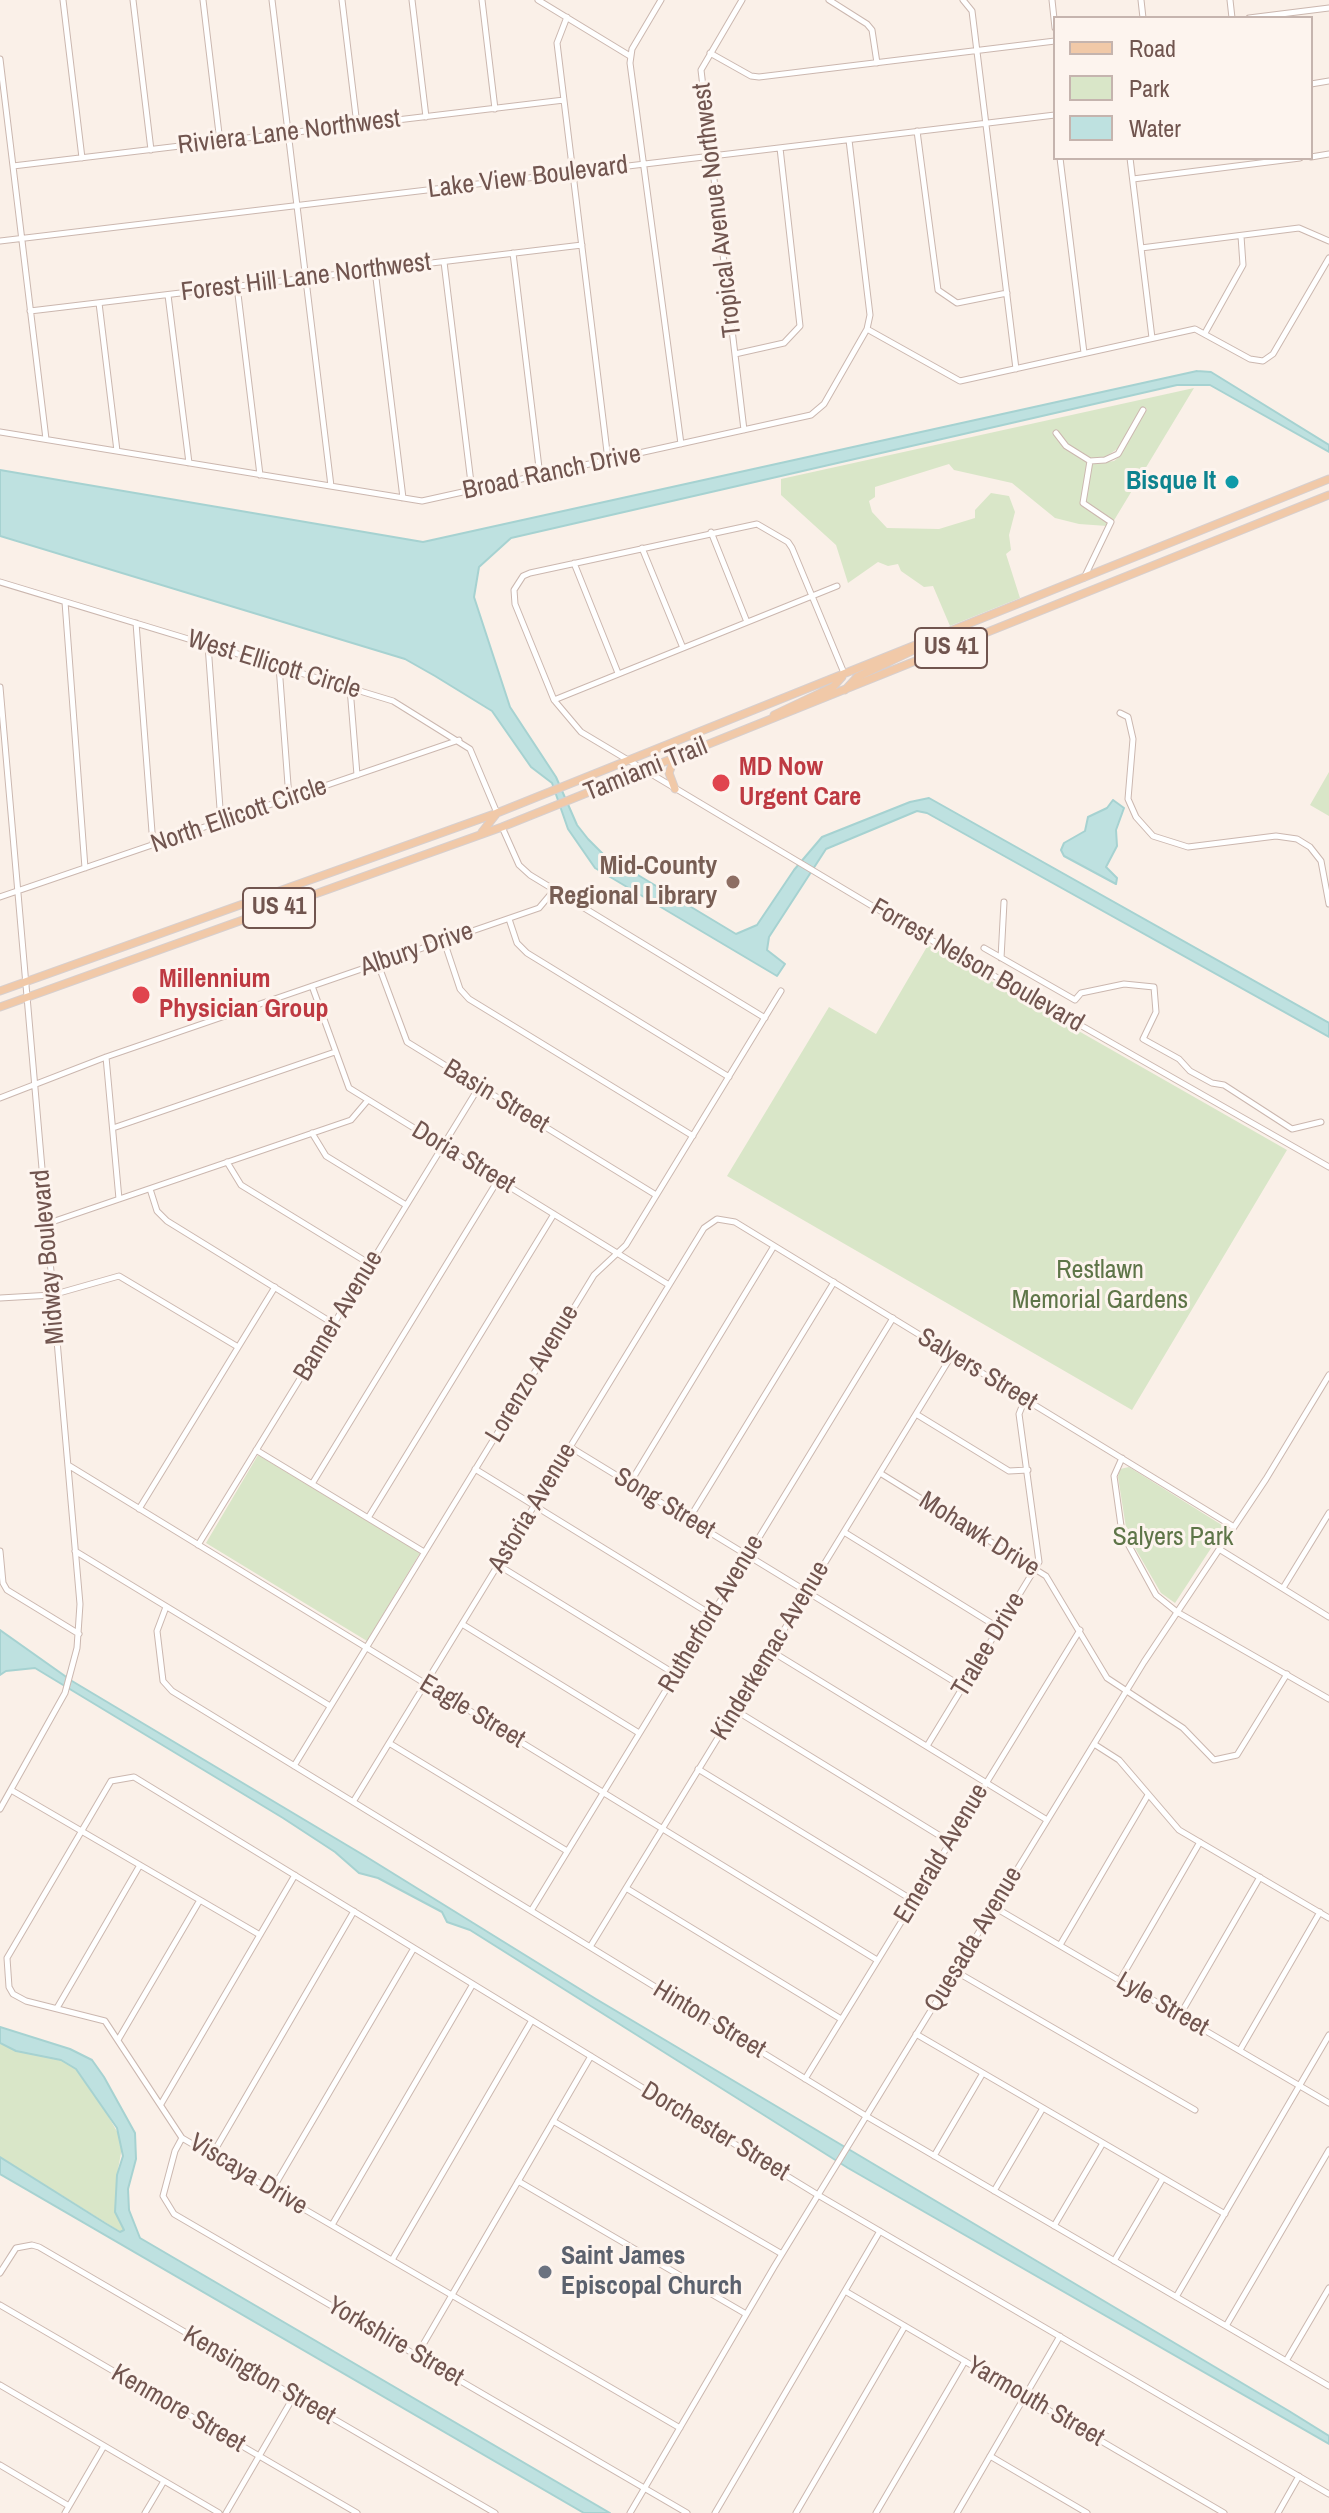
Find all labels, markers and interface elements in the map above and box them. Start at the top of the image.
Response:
legend [1053,16,1313,160]
text: Road [1129,32,1176,64]
text: Park [1129,72,1169,104]
street label: Tropical Avenue Northwest [687,81,749,339]
street label: Riviera Lane Northwest [176,104,402,162]
text: Water [1129,112,1181,144]
street label: Lake View Boulevard [426,150,630,206]
street label: Forest Hill Lane Northwest [179,247,433,309]
street label: Broad Ranch Drive [460,439,644,507]
place label: Bisque It [1126,466,1216,498]
marker: Bisque It [1223,473,1241,491]
street label: West Ellicott Circle [184,624,364,706]
road number: US 41 [915,628,987,668]
street label: Tamiami Trail [580,731,712,809]
place label: MD Now Urgent Care [739,752,861,814]
street label: North Ellicott Circle [147,771,331,861]
marker: MD Now Urgent Care [710,772,732,794]
place label: Mid-County Regional Library [549,851,717,912]
marker: Mid-County Regional Library [724,873,742,891]
road number: US 41 [243,888,315,928]
street label: Forrest Nelson Boulevard [865,892,1089,1040]
street label: Albury Drive [356,916,478,984]
place label: Millennium Physician Group [159,964,328,1026]
marker: Millennium Physician Group [130,984,152,1006]
street label: Basin Street [438,1053,554,1141]
street label: Doria Street [406,1115,520,1201]
street label: Midway Boulevard [26,1168,72,1346]
street label: Banner Avenue [288,1245,390,1387]
park label: Restlawn Memorial Gardens [1012,1255,1188,1316]
street label: Lorenzo Avenue [480,1300,586,1448]
street label: Salyers Street [912,1322,1042,1418]
street label: Astoria Avenue [482,1438,584,1578]
street label: Song Street [608,1462,720,1546]
street label: Mohawk Drive [913,1486,1045,1584]
park label: Salyers Park [1113,1522,1233,1554]
street label: Rutherford Avenue [653,1529,771,1699]
street label: Kinderkemac Avenue [705,1556,837,1746]
street label: Tralee Drive [946,1587,1032,1703]
street label: Eagle Street [414,1668,530,1756]
street label: Emerald Avenue [888,1779,996,1929]
street label: Quesada Avenue [918,1862,1030,2018]
street label: Lyle Street [1110,1966,1214,2044]
street label: Hinton Street [647,1974,771,2066]
street label: Dorchester Street [635,2076,795,2188]
street label: Viscaya Drive [183,2128,313,2222]
place label: Saint James Episcopal Church [561,2241,742,2302]
marker: Saint James Episcopal Church [536,2263,554,2281]
street label: Yorkshire Street [321,2290,469,2394]
street label: Kensington Street [177,2320,341,2432]
street label: Yarmouth Street [961,2350,1109,2454]
street label: Kenmore Street [106,2358,250,2460]

